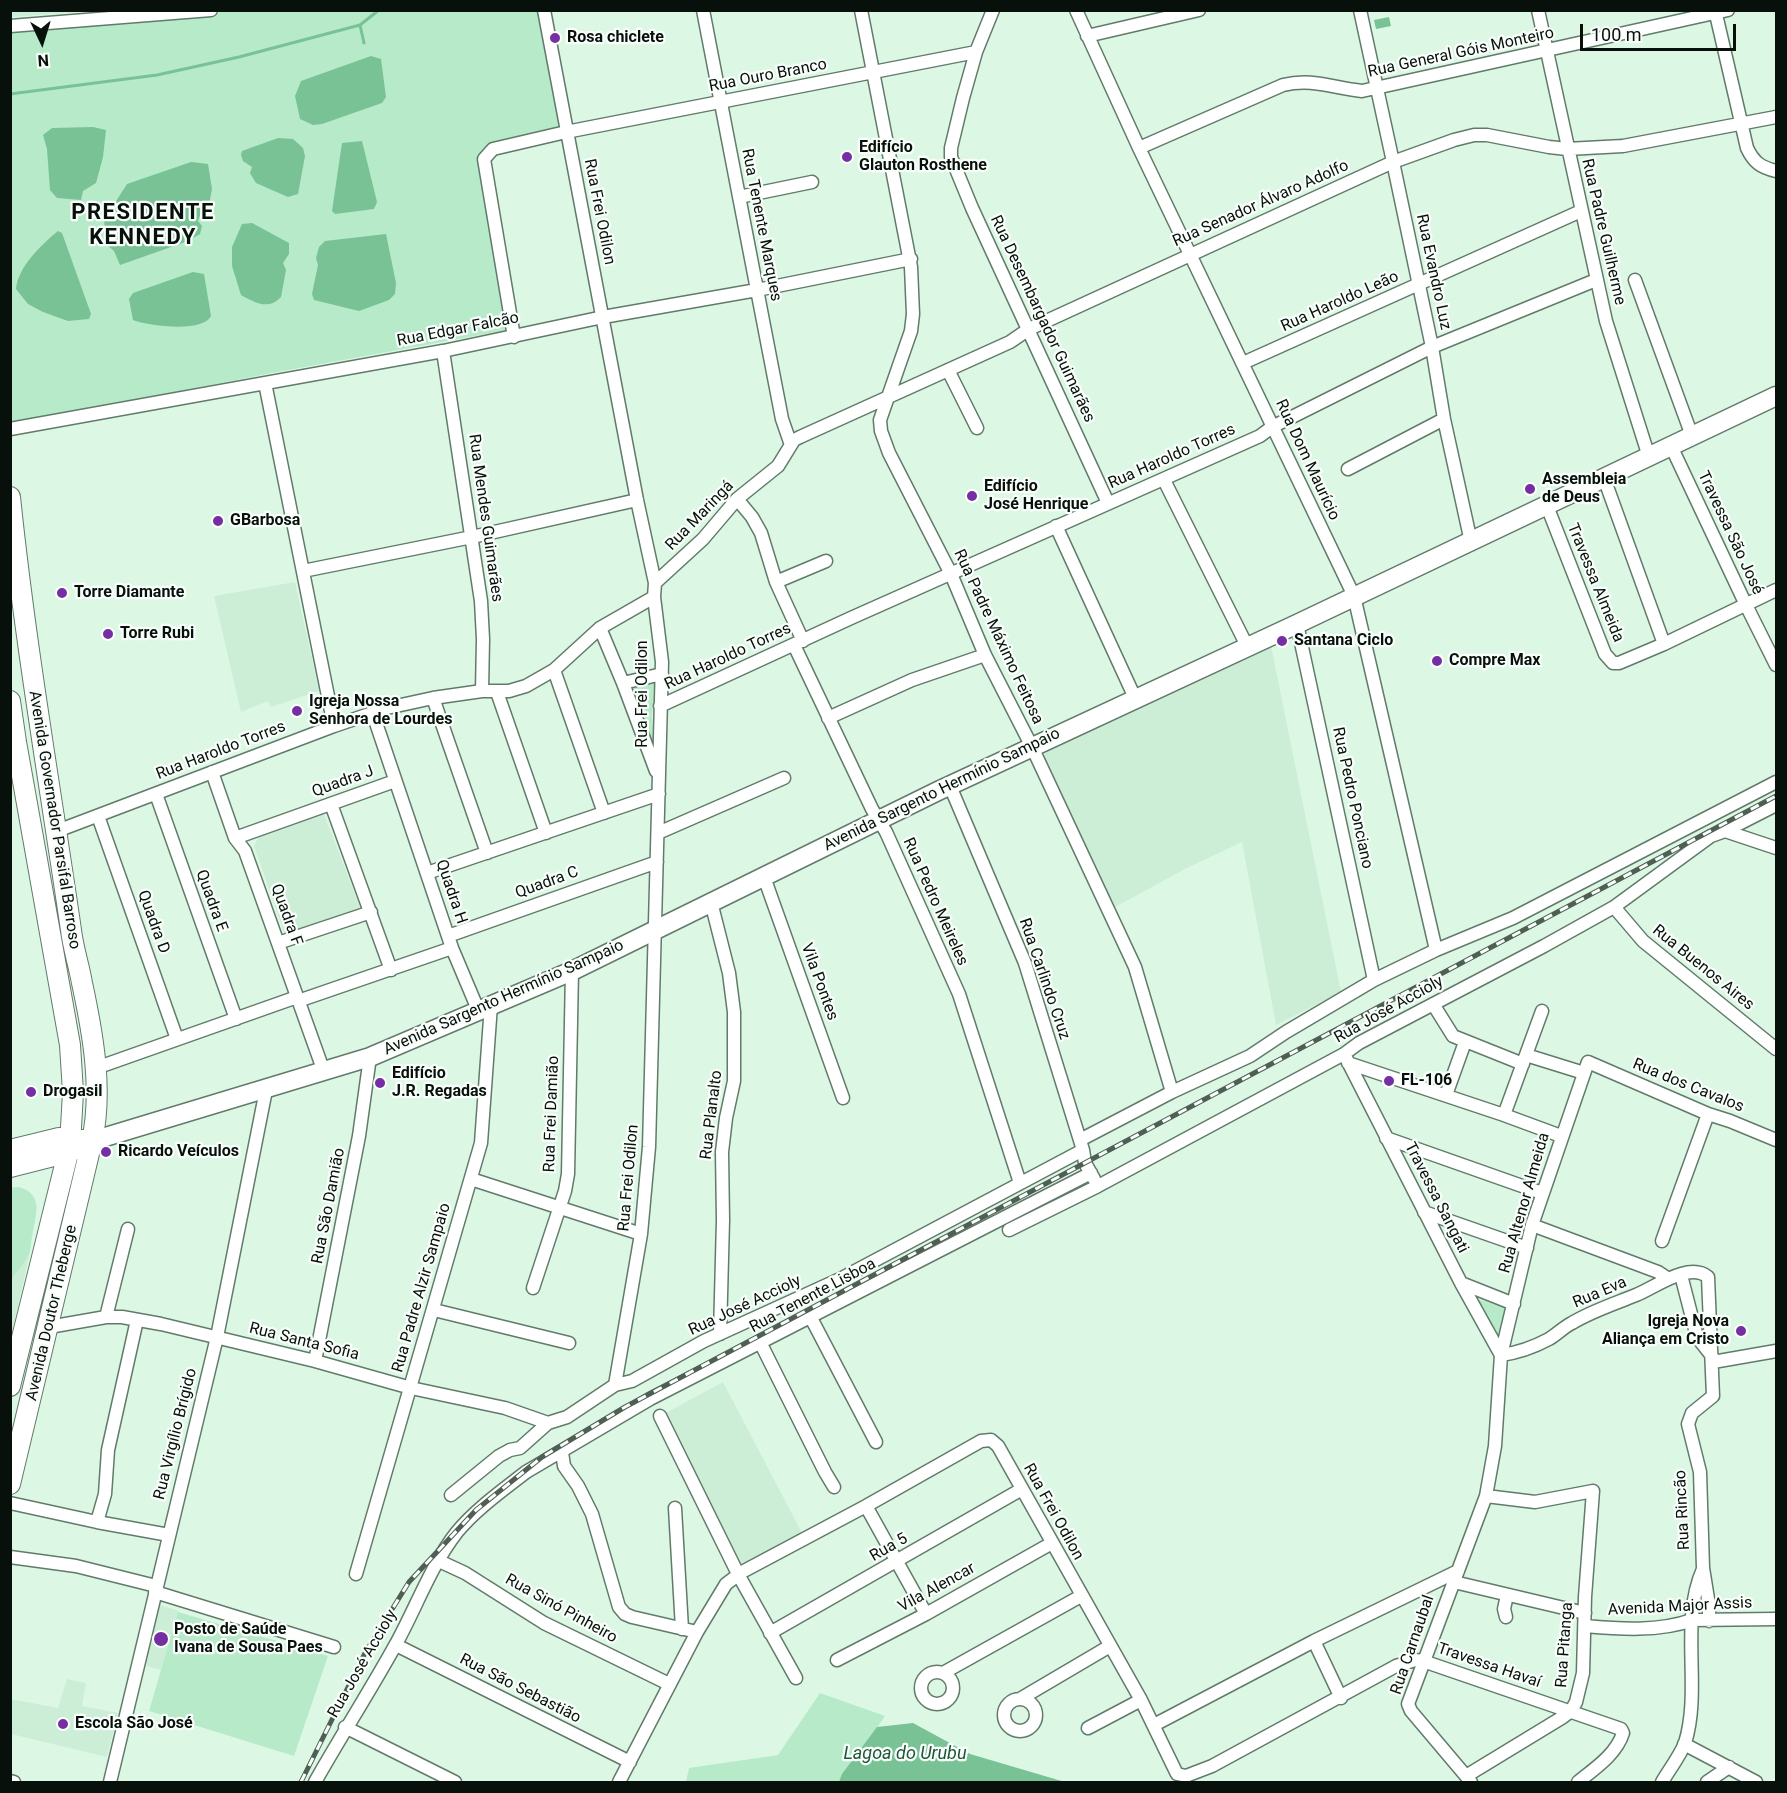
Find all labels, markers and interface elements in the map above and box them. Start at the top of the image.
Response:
north arrow [12,12,72,72]
scale bar [1583,12,1739,50]
street label: Rua General Góis Monteiro [1366,24,1556,82]
text: 100 m [1591,24,1642,45]
place label: Rosa chiclete [567,28,664,48]
marker: Rosa chiclete [548,31,562,45]
text: N [37,51,50,70]
street label: Rua Ouro Branco [707,55,829,97]
place label: Edifício Glauton Rosthene [859,138,987,176]
street label: Rua Tenente Marques [737,147,785,303]
marker: Edifício Glauton Rosthene [840,150,854,164]
street label: Rua Senador Álvaro Adolfo [1170,156,1352,252]
street label: Rua Frei Odilon [579,157,619,267]
street label: Rua Padre Guilherme [1577,157,1629,307]
district label: PRESIDENTE KENNEDY [71,200,215,252]
street label: Rua Desembargador Guimarães [986,212,1098,426]
street label: Rua Evandro Luz [1411,212,1455,332]
street label: Rua Haroldo Leão [1278,267,1402,337]
street label: Rua Edgar Falcão [395,309,521,351]
street label: Rua Dom Maurício [1271,396,1343,524]
street label: Rua Haroldo Torres [1105,420,1239,494]
street label: Rua Mendes Guimarães [464,433,506,603]
street label: Travessa São José [1693,468,1767,598]
place label: Assembleia de Deus [1542,470,1626,508]
street label: Rua Maringá [662,477,738,555]
place label: Edifício José Henrique [984,477,1088,515]
marker: Assembleia de Deus [1523,482,1537,496]
marker: Edifício José Henrique [965,489,979,503]
place label: GBarbosa [230,511,300,531]
marker: GBarbosa [211,514,225,528]
street label: Travessa Almeida [1562,521,1628,645]
street label: Rua Padre Máximo Feitosa [949,547,1047,727]
place label: Torre Diamante [74,583,184,603]
marker: Torre Diamante [55,586,69,600]
street label: Rua Haroldo Torres [662,619,794,695]
place label: Torre Rubi [120,624,194,644]
marker: Torre Rubi [101,627,115,641]
place label: Santana Ciclo [1294,631,1393,651]
marker: Santana Ciclo [1275,634,1289,648]
street label: Rua Frei Odilon [633,640,653,748]
place label: Compre Max [1449,651,1540,671]
marker: Compre Max [1430,654,1444,668]
street label: Avenida Governador Parsifal Barroso [24,689,84,951]
place label: Igreja Nossa Senhora de Lourdes [309,692,452,730]
marker: Igreja Nossa Senhora de Lourdes [290,704,304,718]
street label: Rua Haroldo Torres [154,717,288,785]
street label: Avenida Sargento Hermínio Sampaio [821,724,1063,856]
street label: Rua Pedro Ponciano [1328,726,1376,870]
street label: Quadra J [310,762,376,802]
street label: Rua Pedro Meireles [898,835,972,969]
street label: Quadra H [431,857,471,927]
street label: Quadra C [513,863,581,903]
street label: Quadra E [191,867,231,935]
street label: Quadra F [266,882,306,948]
street label: Quadra D [133,888,173,956]
street label: Rua Carlindo Cruz [1014,916,1074,1042]
street label: Rua Buenos Aires [1648,921,1758,1015]
street label: Avenida Sargento Hermínio Sampaio [381,936,627,1060]
street label: Vila Pontes [796,941,842,1023]
street label: Rua José Accioly [1331,972,1447,1048]
street label: Rua Frei Damião [540,1055,564,1173]
street label: Rua dos Cavalos [1630,1055,1746,1117]
place label: Edifício J.R. Regadas [392,1064,487,1102]
street label: Rua Planalto [697,1069,727,1161]
place label: FL-106 [1401,1071,1452,1091]
marker: FL-106 [1382,1074,1396,1088]
marker: Edifício J.R. Regadas [373,1076,387,1090]
place label: Drogasil [43,1082,102,1102]
marker: Drogasil [24,1085,38,1099]
street label: Rua Frei Odilon [615,1124,643,1232]
street label: Rua Altenor Almeida [1496,1131,1554,1275]
street label: Travessa Sangati [1400,1139,1472,1257]
place label: Ricardo Veículos [118,1142,239,1162]
marker: Ricardo Veículos [99,1145,113,1159]
street label: Rua São Damião [308,1146,350,1266]
street label: Rua Padre Alzir Sampaio [389,1201,455,1375]
street label: Avenida Doutor Theberge [22,1223,82,1403]
street label: Rua Tenente Lisboa [747,1255,879,1337]
street label: Rua José Accioly [686,1272,804,1340]
street label: Rua Eva [1570,1273,1630,1313]
place label: Igreja Nova Aliança em Cristo [1602,1312,1729,1350]
street label: Rua Santa Sofia [247,1319,361,1365]
marker: Igreja Nova Aliança em Cristo [1734,1324,1748,1338]
street label: Rua Virgílio Brígido [150,1366,202,1502]
street label: Rua Frei Odilon [1019,1460,1087,1564]
street label: Rua Rincão [1671,1469,1695,1551]
street label: Rua 5 [867,1530,911,1566]
street label: Vila Alencar [895,1559,979,1617]
street label: Rua Sinó Pinheiro [502,1570,620,1648]
street label: Rua Carnaubal [1387,1593,1439,1697]
street label: Avenida Major Assis [1607,1594,1753,1620]
street label: Rua Pitanga [1552,1602,1578,1688]
street label: Rua José Accioly [324,1607,402,1721]
place label: Posto de Saúde Ivana de Sousa Paes [174,1620,323,1658]
marker: Posto de Saúde Ivana de Sousa Paes [152,1630,170,1648]
street label: Travessa Havaí [1435,1639,1543,1693]
street label: Rua São Sebastião [456,1650,584,1728]
place label: Escola São José [75,1714,193,1734]
marker: Escola São José [56,1717,70,1731]
water label: Lagoa do Urubu [843,1743,967,1765]

